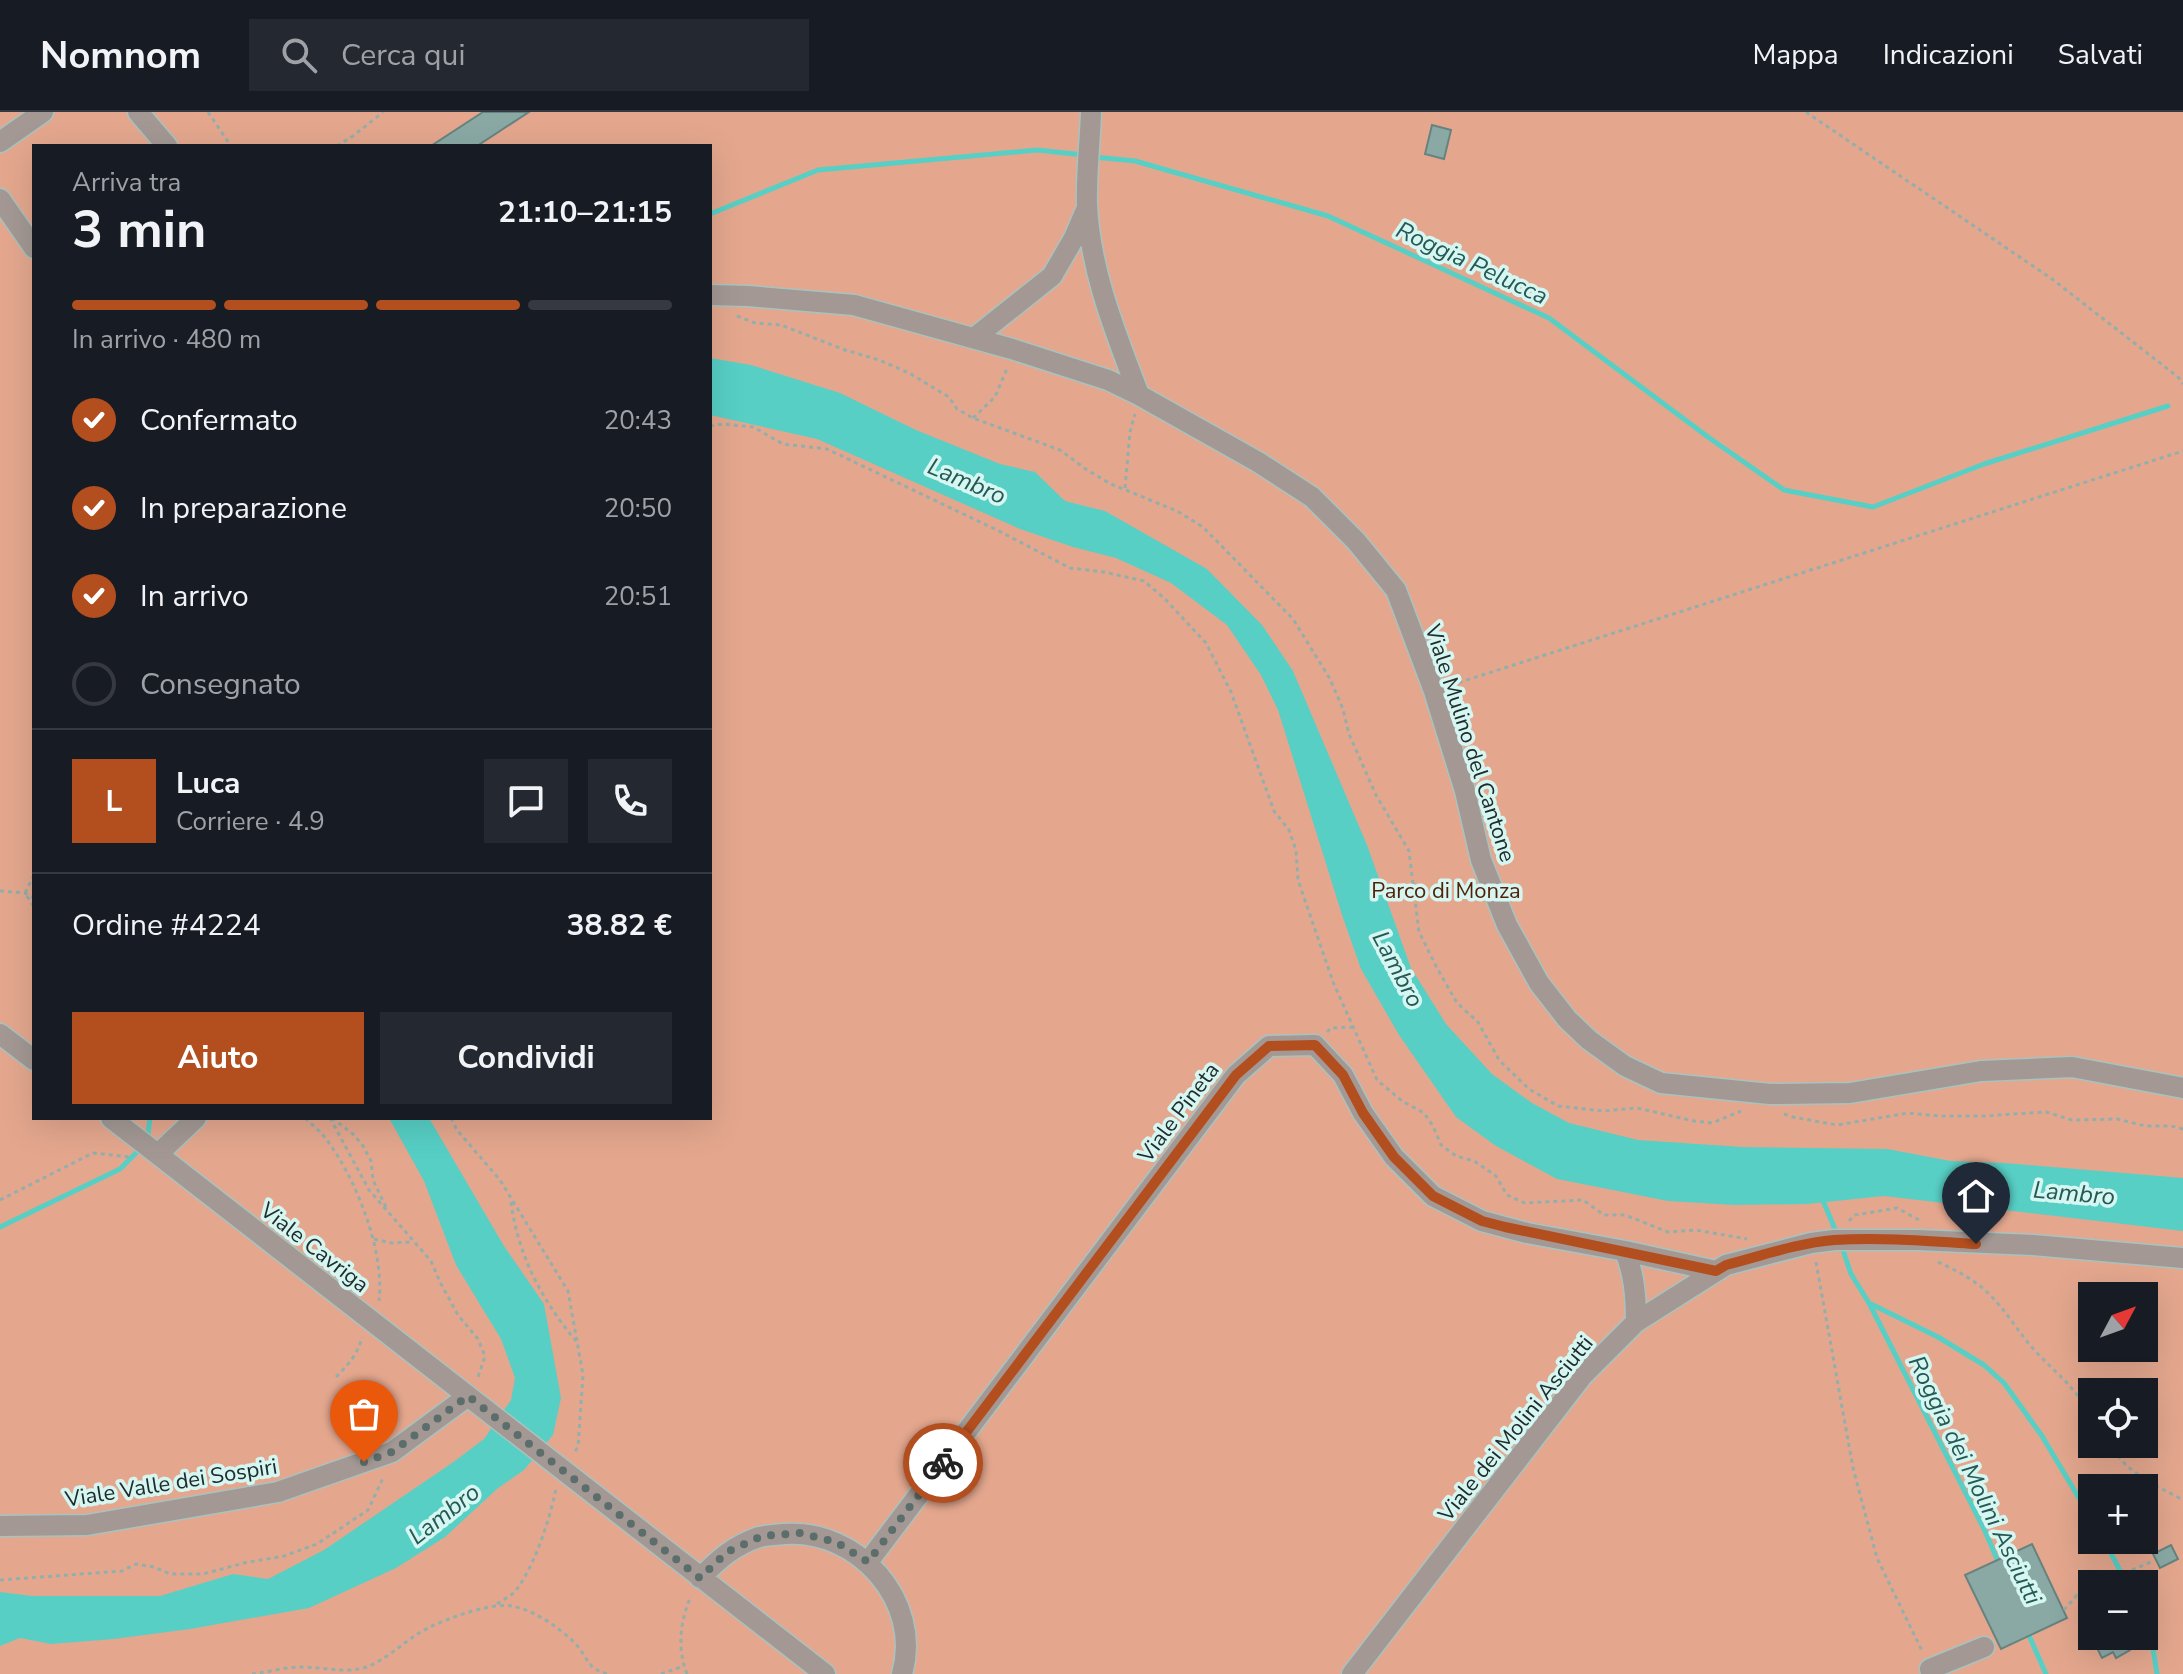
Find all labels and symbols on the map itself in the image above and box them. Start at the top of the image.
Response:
water label: Roggia Pelucca [1391,214,1553,312]
water label: Lambro [923,450,1011,512]
street label: Viale Mulino del Cantone [1417,620,1523,866]
park label: Parco di Monza [1371,876,1521,906]
water label: Lambro [1365,925,1431,1013]
street label: Viale Pineta [1131,1056,1226,1170]
pin [1942,1162,2010,1244]
water label: Lambro [2032,1173,2116,1213]
street label: Viale Cavriga [253,1195,375,1300]
north arrow [2078,1282,2158,1362]
street label: Viale dei Molini Asciutti [1431,1329,1600,1529]
water label: Roggia dei Molini Asciutti [1901,1350,2049,1610]
pin [330,1380,398,1462]
courier [903,1423,983,1503]
street label: Viale Valle dei Sospiri [62,1451,279,1515]
water label: Lambro [402,1476,486,1552]

